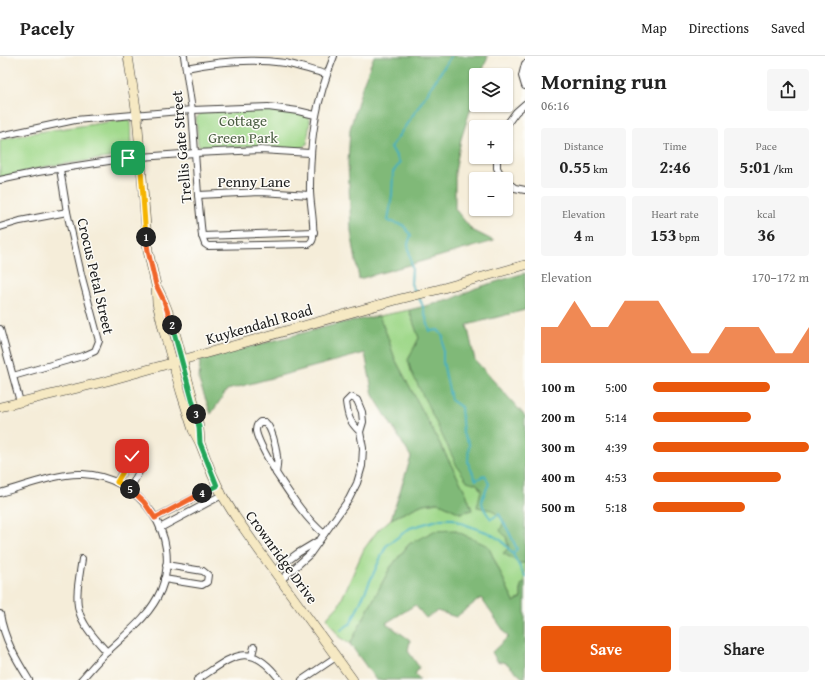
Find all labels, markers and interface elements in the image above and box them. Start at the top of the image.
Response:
text: Pacely [20,14,75,42]
text: Map [641,18,667,38]
text: Directions [689,18,749,38]
text: Saved [771,18,805,38]
text: Morning run [541,65,667,97]
map controls [469,68,513,216]
button: layers [469,68,513,112]
button: share [767,69,809,111]
street label: Trellis Gate Street [166,89,196,204]
text: 06:16 [541,96,569,115]
park label: Cottage Green Park [208,110,278,148]
button: + [469,120,513,164]
text: Distance [564,138,603,154]
text: Time [663,138,687,154]
text: Pace [756,138,777,154]
pin [111,141,145,175]
icon: arrive [117,147,139,169]
text: 0.55 [560,154,591,179]
text: 2:46 [659,154,691,179]
text: 5:01 [740,154,771,179]
text: km [591,161,608,177]
text: /km [771,161,793,177]
street label: Penny Lane [218,171,290,192]
button: − [469,172,513,216]
text: Elevation [562,206,605,222]
text: Heart rate [651,206,699,222]
text: kcal [757,206,776,222]
street label: Crocus Petal Street [72,216,120,337]
text: 4 [574,222,582,247]
text: 153 [650,222,677,247]
text: 36 [758,222,775,247]
pin: 1 [136,227,156,247]
text: 1 [143,229,149,245]
text: m [582,229,594,245]
text: bpm [677,229,700,245]
text: Elevation [541,268,592,287]
text: 170–172 m [752,268,809,287]
street label: Kuykendahl Road [203,299,315,349]
pin: 2 [162,315,182,335]
text: 2 [169,317,175,333]
text: 100 m [541,378,575,397]
text: 5:00 [605,378,627,397]
pin: 3 [186,404,206,424]
text: 3 [193,406,199,422]
text: 200 m [541,408,575,427]
text: 5:14 [605,408,627,427]
text: 300 m [541,438,575,457]
text: 4:39 [605,438,627,457]
pin [115,439,149,473]
icon: check [121,445,143,467]
text: 400 m [541,468,575,487]
text: 4:53 [605,468,627,487]
pin: 5 [120,479,140,499]
text: 5 [127,481,133,497]
pin: 4 [192,483,212,503]
text: 4 [199,485,205,501]
text: 500 m [541,498,575,517]
text: 5:18 [605,498,627,517]
street label: Crownridge Drive [241,506,323,608]
button: Save [541,626,671,672]
button: Share [679,626,809,672]

